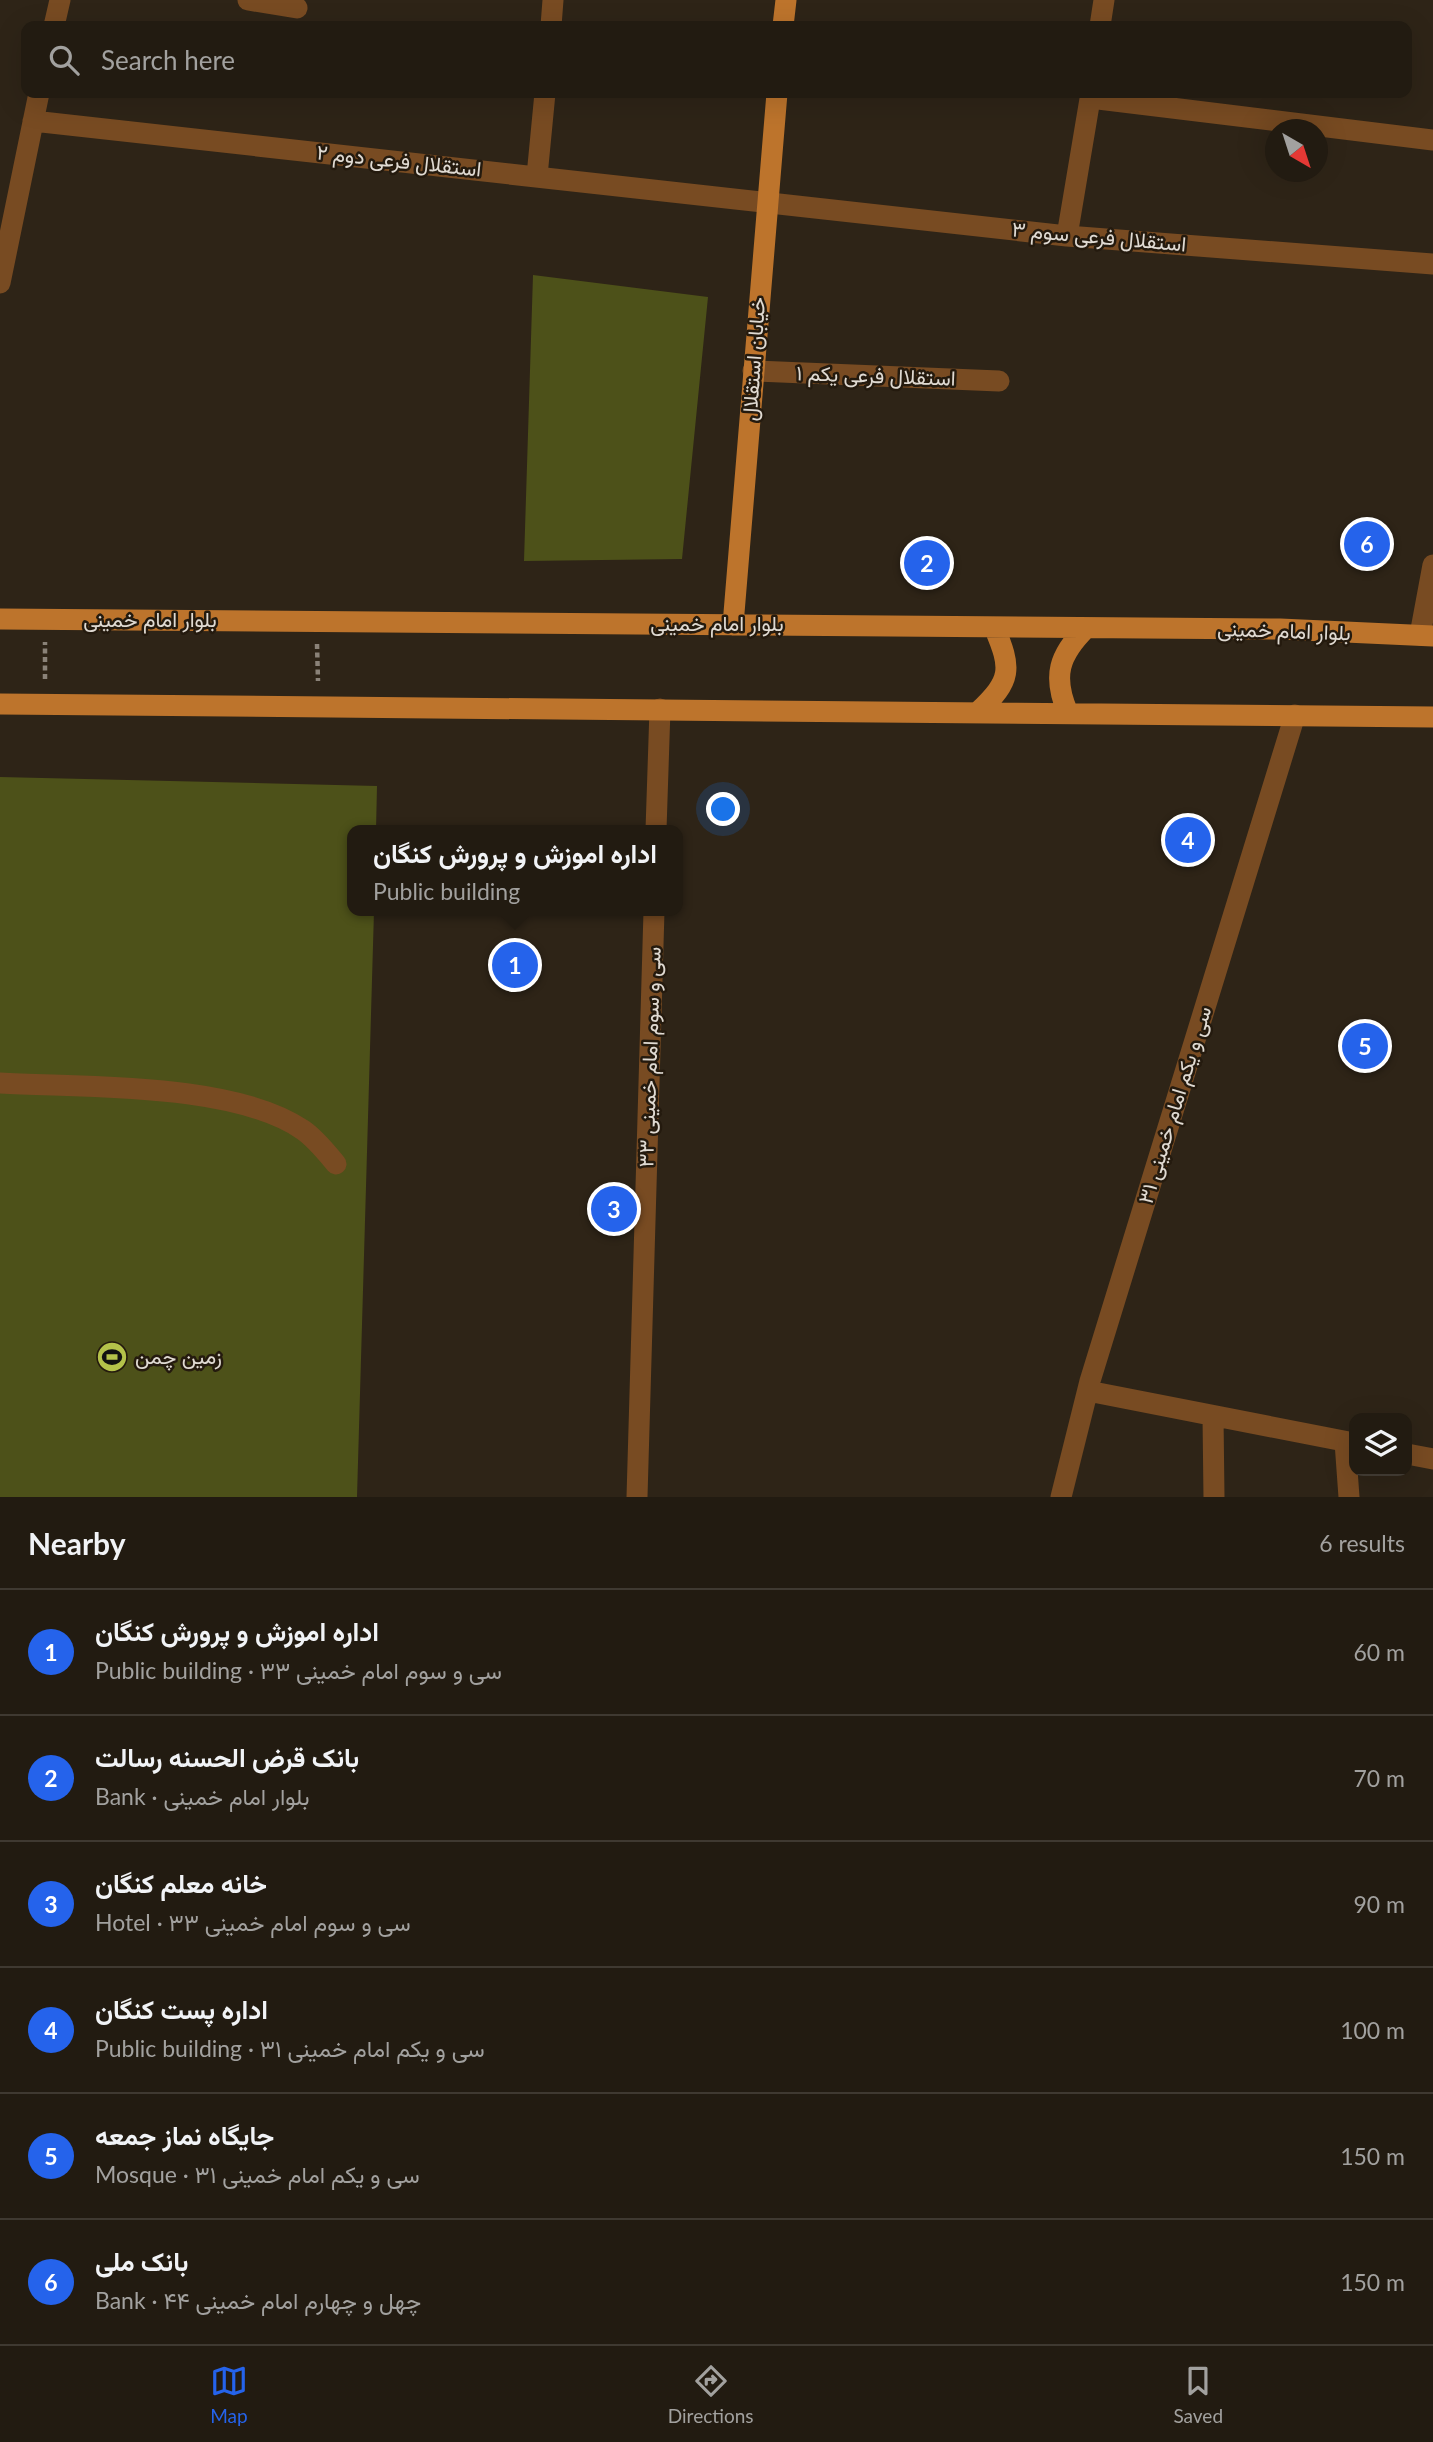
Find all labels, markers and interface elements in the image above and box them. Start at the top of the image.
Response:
search box [21,21,1412,98]
icon: search [45,41,83,79]
text: Search here [101,44,235,76]
north arrow [1265,119,1328,182]
street label: استقلال فرعی دوم ۲ [315,138,483,184]
street label: استقلال فرعی سوم ۳ [1011,215,1187,259]
street label: خیابان استقلال [736,296,770,422]
street label: استقلال فرعی یکم ۱ [796,359,956,393]
pin: 6 [1344,518,1390,570]
pin: 2 [904,537,950,589]
street label: بلوار امام خمینی [83,606,217,634]
street label: بلوار امام خمینی [650,610,784,638]
street label: بلوار امام خمینی [1217,615,1351,647]
your location [706,792,740,826]
pin: 4 [1165,814,1211,866]
popup [347,825,683,916]
text: اداره اموزش و پرورش کنگان [373,837,657,869]
text: Public building [373,877,520,905]
pin: 1 [492,939,538,991]
street label: سی و سوم امام خمینی ۳۳ [632,946,668,1168]
street label: سی و یکم امام خمینی ۳۱ [1132,1003,1218,1207]
pin: 5 [1342,1020,1388,1072]
pin: 3 [591,1183,637,1235]
sports icon: زمین چمن [95,1340,129,1374]
place label: زمین چمن [135,1343,222,1371]
map controls [1349,1413,1412,1476]
button: layers [1349,1413,1412,1476]
text: Nearby [28,1525,126,1561]
text: 6 results [1319,1529,1405,1557]
text: اداره اموزش و پرورش کنگان [95,1615,379,1647]
text: 1 [44,1638,58,1666]
text: 60 m [1354,1638,1405,1666]
text: Public building · سی و سوم امام خمینی ۳۳ [95,1656,502,1684]
text: بانک قرض الحسنه رسالت [95,1741,359,1773]
text: 2 [44,1764,58,1792]
text: 70 m [1354,1764,1405,1792]
text: Bank · بلوار امام خمینی [95,1782,310,1810]
text: خانه معلم کنگان [95,1867,267,1899]
text: 3 [44,1890,58,1918]
text: 90 m [1354,1890,1405,1918]
text: Hotel · سی و سوم امام خمینی ۳۳ [95,1908,411,1936]
text: اداره پست کنگان [95,1993,268,2025]
text: 4 [44,2016,58,2044]
text: 100 m [1340,2016,1405,2044]
text: Public building · سی و یکم امام خمینی ۳۱ [95,2034,485,2062]
text: جایگاه نماز جمعه [95,2119,274,2151]
text: 5 [44,2142,58,2170]
text: 150 m [1340,2142,1405,2170]
text: Mosque · سی و یکم امام خمینی ۳۱ [95,2160,420,2188]
text: بانک ملی [95,2245,188,2277]
text: 6 [44,2268,58,2296]
text: 150 m [1340,2268,1405,2296]
text: Bank · چهل و چهارم امام خمینی ۴۴ [95,2286,421,2314]
tab: Map [210,2362,248,2427]
tab: Directions [668,2362,754,2427]
tab: Saved [1173,2362,1223,2427]

